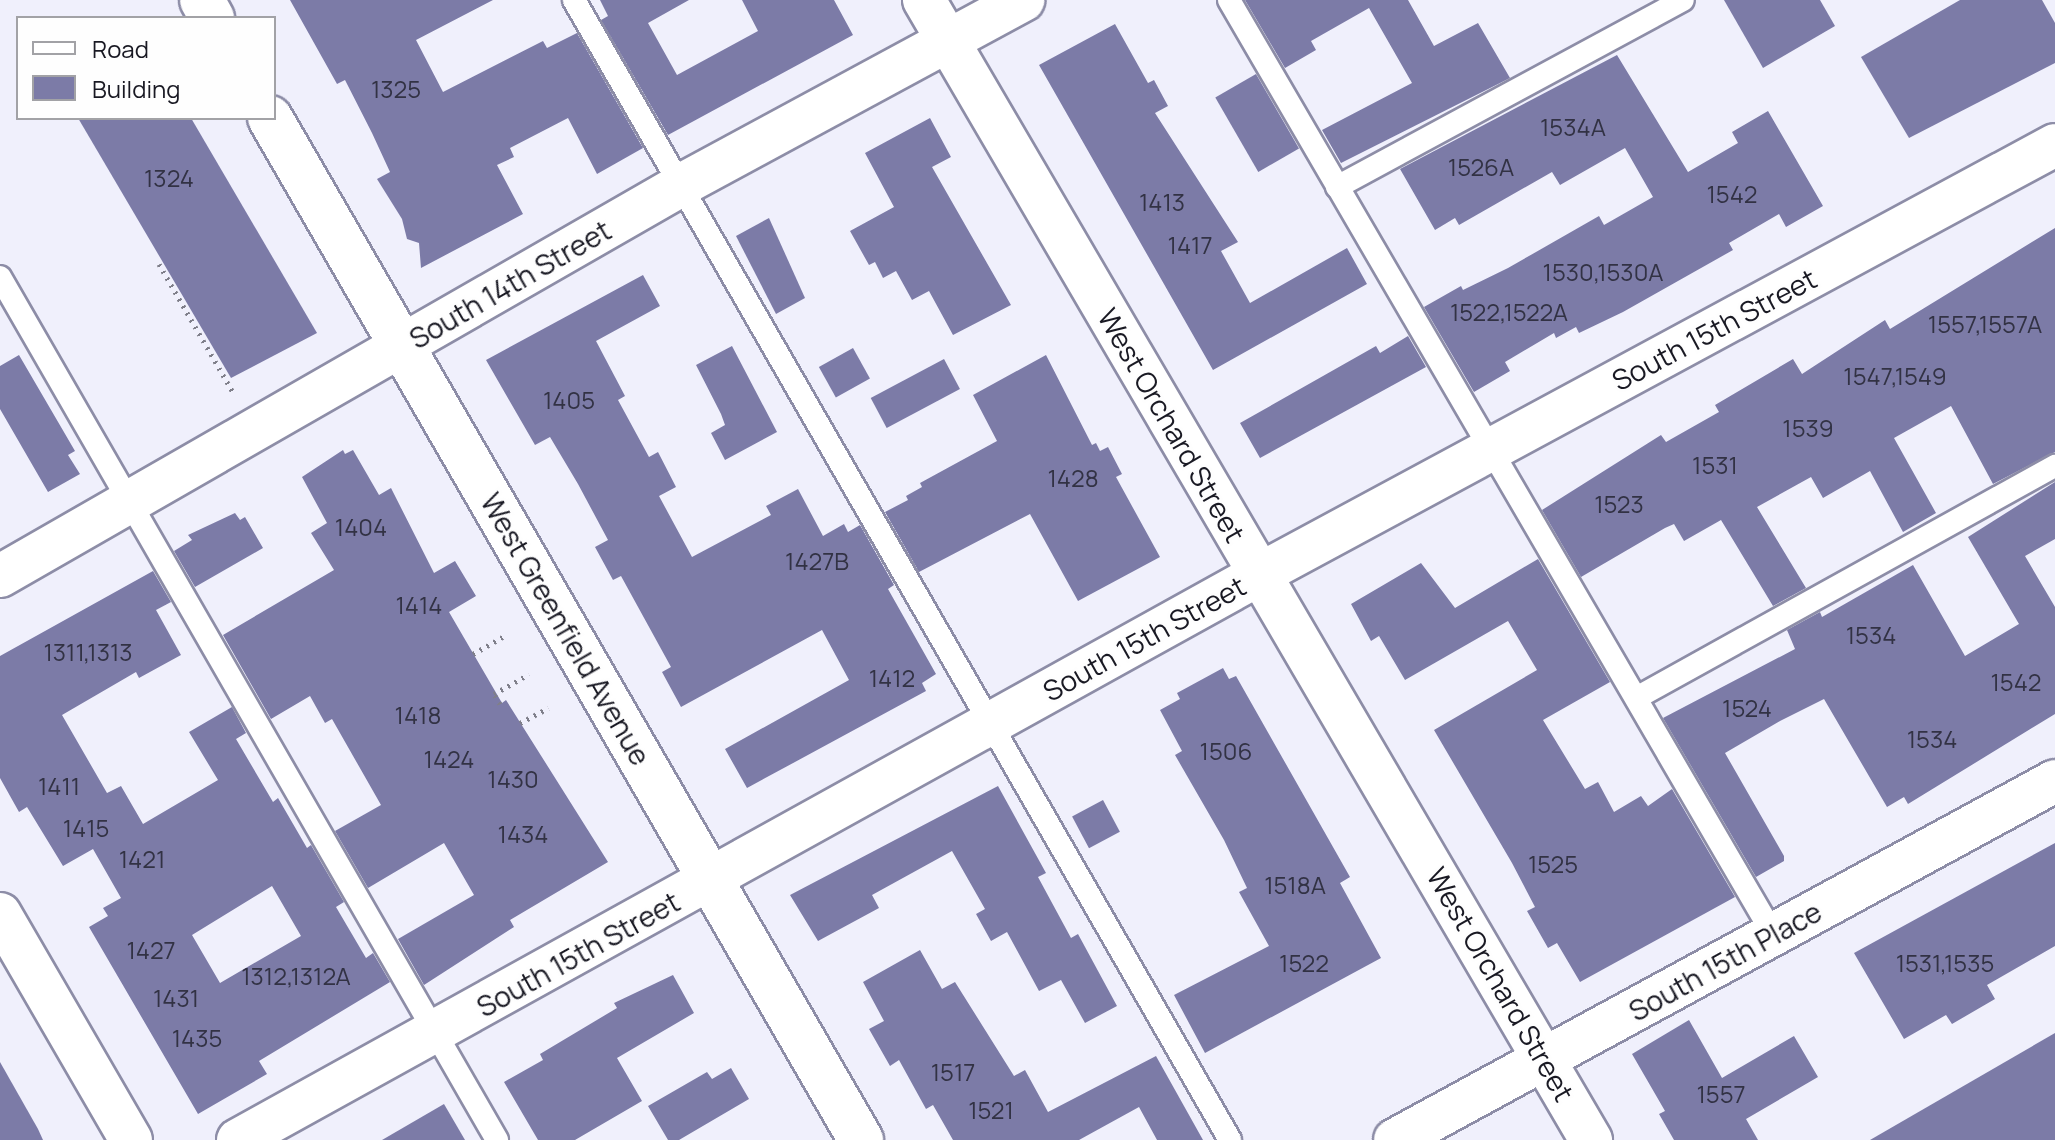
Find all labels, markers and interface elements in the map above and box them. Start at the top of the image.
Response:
legend [16,16,276,120]
text: Road [92,32,149,65]
text: Building [92,72,180,105]
house number: 1325 [371,75,421,103]
house number: 1534A [1540,113,1606,141]
house number: 1526A [1448,153,1514,181]
house number: 1324 [144,164,194,192]
house number: 1542 [1706,180,1758,208]
house number: 1413 [1139,188,1185,216]
street label: South 14th Street [403,213,617,355]
house number: 1417 [1168,231,1212,259]
house number: 1530,1530A [1543,258,1663,286]
street label: South 15th Street [1606,261,1822,397]
house number: 1522,1522A [1450,298,1568,326]
street label: West Orchard Street [1091,302,1253,548]
house number: 1557,1557A [1928,310,2042,338]
house number: 1547,1549 [1843,362,1947,390]
house number: 1405 [543,386,595,414]
house number: 1539 [1782,414,1834,442]
house number: 1531 [1692,451,1738,479]
house number: 1428 [1047,464,1099,492]
street label: West Greenfield Avenue [474,487,658,771]
house number: 1523 [1594,490,1644,518]
house number: 1404 [335,513,387,541]
house number: 1427B [785,547,849,575]
street label: South 15th Street [1037,568,1251,708]
house number: 1414 [395,591,443,619]
house number: 1534 [1846,621,1896,649]
house number: 1311,1313 [43,638,133,666]
house number: 1412 [869,664,915,692]
house number: 1542 [1990,668,2042,696]
house number: 1524 [1722,694,1772,722]
house number: 1418 [395,701,441,729]
house number: 1534 [1907,725,1957,753]
house number: 1506 [1200,737,1252,765]
house number: 1424 [424,745,474,773]
house number: 1430 [487,765,539,793]
house number: 1411 [38,772,80,800]
house number: 1415 [63,814,109,842]
house number: 1434 [498,820,548,848]
house number: 1421 [119,845,165,873]
house number: 1525 [1528,850,1578,878]
street label: West Orchard Street [1420,861,1582,1107]
house number: 1518A [1264,871,1326,899]
street label: South 15th Street [471,884,685,1024]
street label: South 15th Place [1623,894,1827,1028]
house number: 1427 [126,936,176,964]
house number: 1522 [1279,949,1329,977]
house number: 1531,1535 [1896,949,1994,977]
house number: 1312,1312A [241,962,351,990]
house number: 1431 [153,984,199,1012]
house number: 1435 [172,1024,222,1052]
house number: 1517 [931,1058,975,1086]
house number: 1557 [1696,1080,1746,1108]
house number: 1521 [968,1096,1014,1124]

